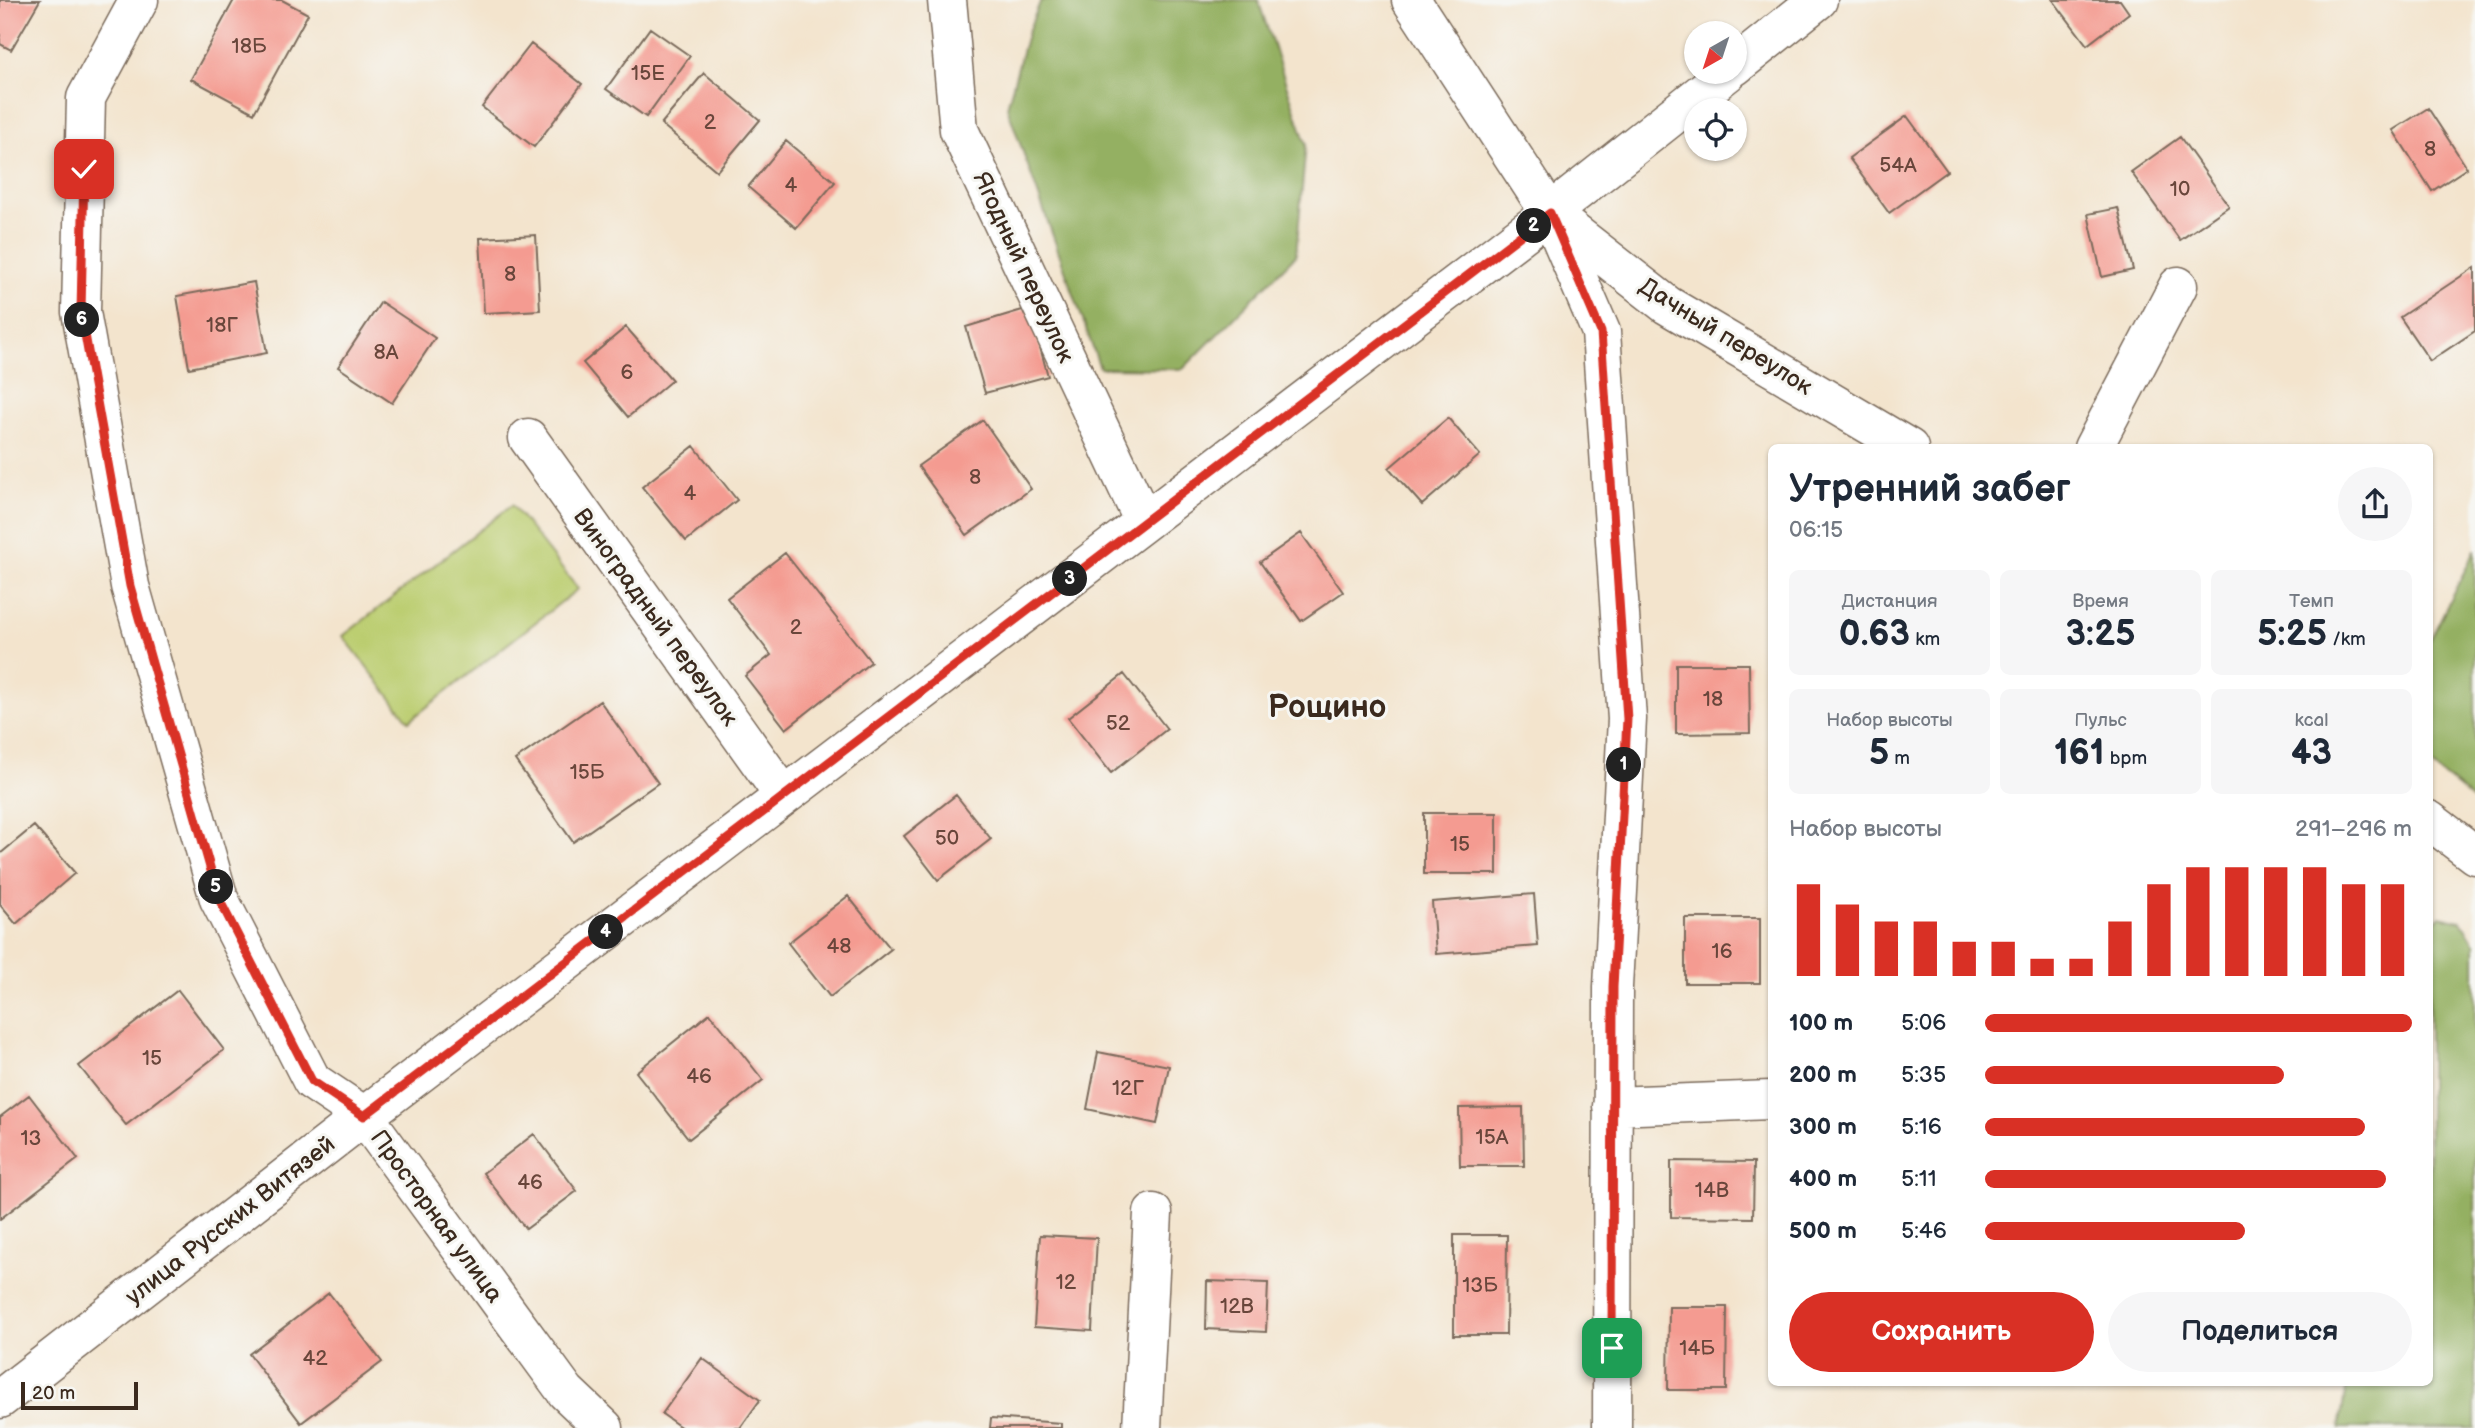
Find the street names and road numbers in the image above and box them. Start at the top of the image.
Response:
street label: Ягодный переулок [967,167,1081,367]
street label: Дачный переулок [1634,271,1818,402]
street label: Виноградный переулок [567,503,744,732]
street label: Просторная улица [364,1124,509,1308]
street label: улица Русских Витязей [120,1130,341,1311]

